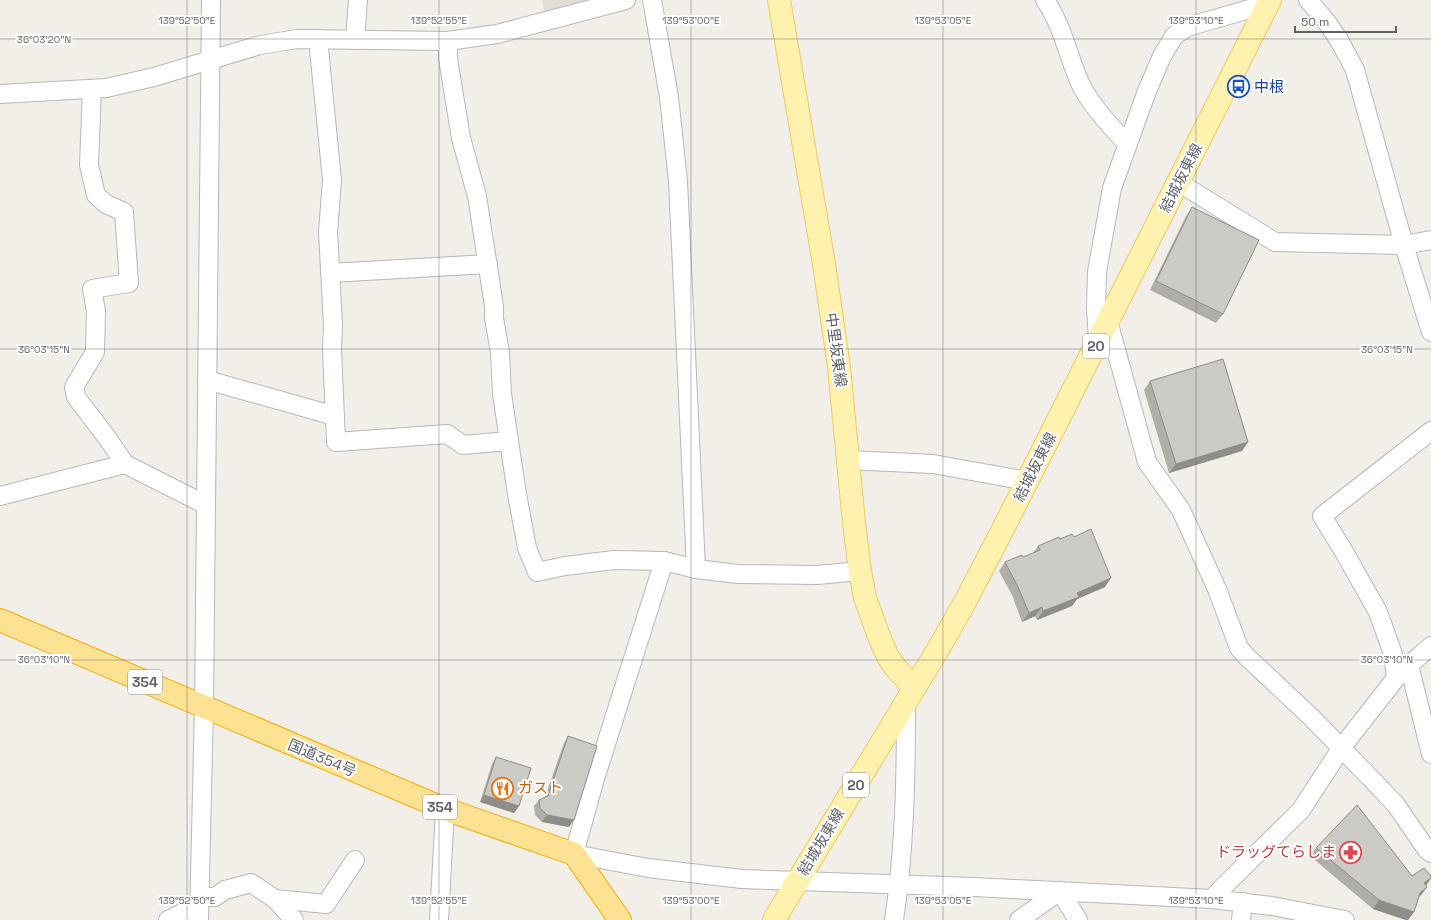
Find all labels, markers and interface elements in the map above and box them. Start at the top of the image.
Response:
scale bar [1295,8,1396,34]
text: 139°52'50"E [159,14,216,27]
text: 139°52'55"E [411,14,468,27]
text: 139°53'00"E [662,14,720,27]
text: 139°53'05"E [915,14,972,27]
text: 139°53'10"E [1168,14,1224,27]
text: 50 m [1301,14,1329,30]
text: 36°03'20"N [17,33,71,46]
bus stop icon: 中根 [1225,74,1251,100]
place label: 中根 [1254,77,1284,96]
street label: 結城坂東線 [1155,140,1206,216]
street label: 中里坂東線 [822,311,851,388]
road number: 20 [1083,334,1109,358]
text: 36°03'15"N [18,343,70,356]
text: 36°03'15"N [1361,343,1413,356]
street label: 結城坂東線 [1009,429,1060,505]
text: 36°03'10"N [18,653,70,666]
text: 36°03'10"N [1361,653,1413,666]
road number: 354 [128,670,162,694]
street label: 国道354号 [285,735,359,780]
road number: 20 [843,773,869,797]
restaurant icon: ガスト [490,775,516,801]
place label: ガスト [518,778,563,797]
road number: 354 [423,795,457,819]
street label: 結城坂東線 [793,805,848,879]
pharmacy icon: ドラッグてらしま [1338,839,1364,865]
place label: ドラッグてらしま [1216,842,1336,861]
text: 139°52'50"E [159,894,216,907]
text: 139°52'55"E [411,894,468,907]
text: 139°53'00"E [662,894,720,907]
text: 139°53'05"E [915,894,972,907]
text: 139°53'10"E [1168,894,1224,907]

